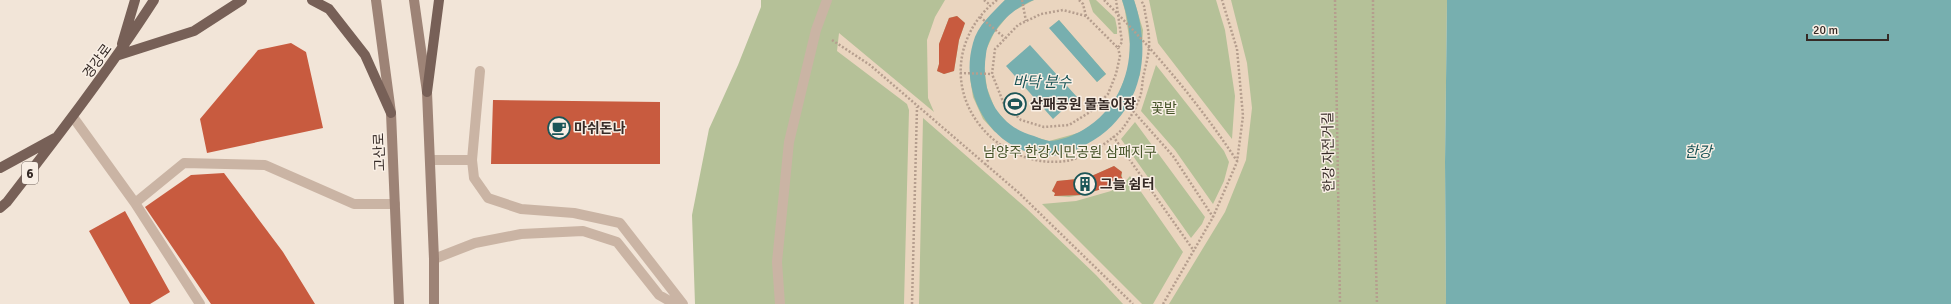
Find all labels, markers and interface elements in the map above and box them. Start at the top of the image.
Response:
scale bar [1807,16,1888,42]
text: 20 m [1813,23,1838,38]
street label: 경강로 [79,41,116,82]
water label: 바닥 분수 [1013,73,1072,91]
sports icon: 삼패공원 물놀이장 [1002,91,1028,117]
place label: 삼패공원 물놀이장 [1030,96,1136,113]
park label: 꽃밭 [1151,100,1177,117]
street label: 한강 자전거길 [1319,112,1338,192]
cafe icon: 마쉬돈나 [546,115,572,141]
place label: 마쉬돈나 [574,120,626,137]
street label: 고산로 [370,132,389,172]
water label: 한강 [1684,143,1714,161]
park label: 남양주 한강시민공원 삼패지구 [983,144,1157,161]
road number: 6 [22,162,38,184]
building icon: 그늘 쉼터 [1072,171,1098,197]
place label: 그늘 쉼터 [1100,176,1155,193]

